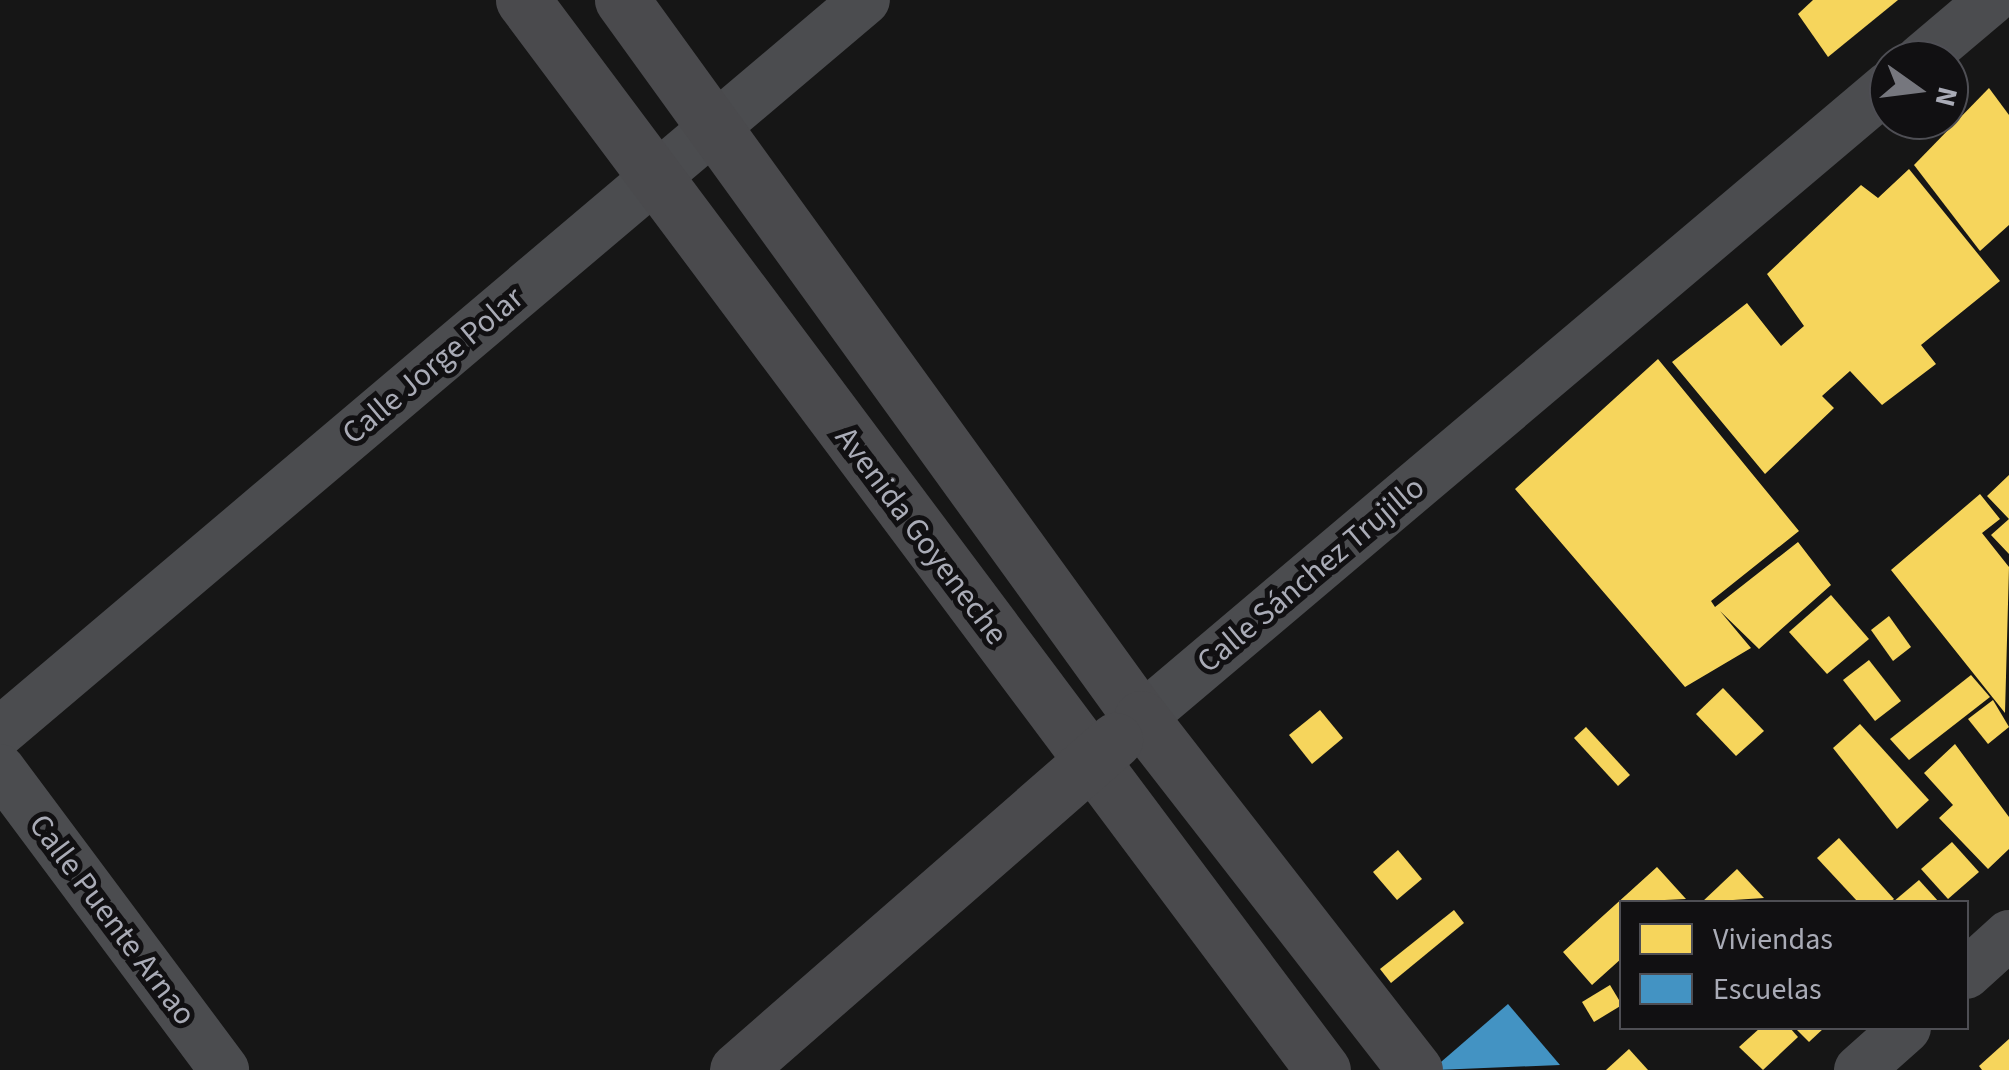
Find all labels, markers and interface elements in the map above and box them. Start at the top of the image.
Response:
north arrow [1869,40,1969,140]
text: N [1925,83,1968,111]
street label: Calle Jorge Polar [335,279,531,453]
street label: Avenida Goyeneche [827,420,1015,652]
street label: Calle Sánchez Trujillo [1189,469,1433,681]
street label: Calle Puente Arnao [20,807,204,1033]
legend [1619,900,1969,1030]
text: Viviendas [1713,918,1833,961]
text: Escuelas [1713,968,1822,1011]

